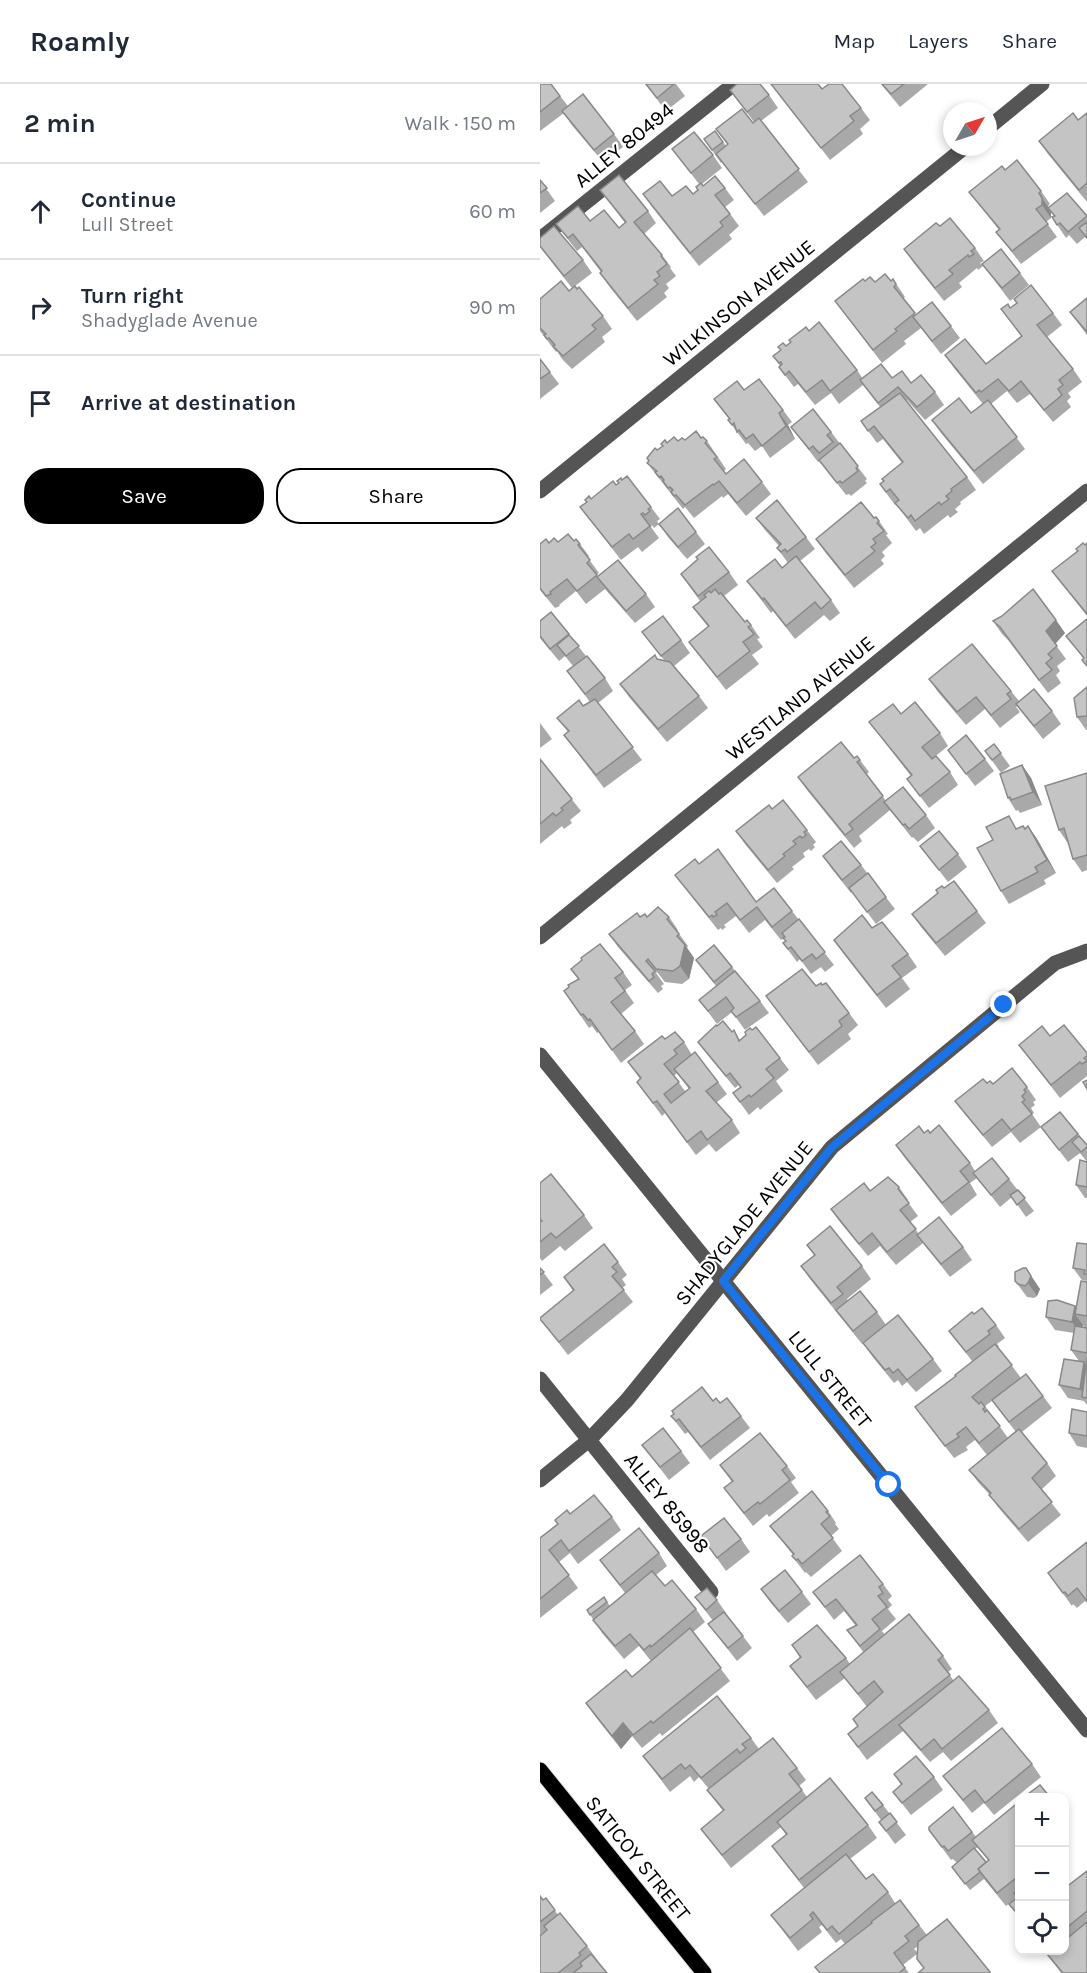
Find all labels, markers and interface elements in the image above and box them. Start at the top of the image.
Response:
text: Roamly [30,25,129,58]
text: Map [833,29,875,53]
text: Layers [908,29,969,53]
text: Share [1002,29,1057,53]
street label: ALLEY 80494 [569,97,679,192]
north arrow [943,102,997,156]
text: 2 min [24,108,96,139]
text: Walk · 150 m [405,112,516,135]
text: Continue [81,187,176,213]
icon: ahead [24,195,57,228]
text: 60 m [469,200,516,223]
text: Lull Street [81,213,173,236]
street label: WILKINSON AVENUE [658,235,820,371]
text: Turn right [81,283,184,309]
icon: right [24,291,57,324]
text: 90 m [469,296,516,319]
text: Shadyglade Avenue [81,309,258,332]
icon: arrive [24,387,57,420]
text: Arrive at destination [81,390,296,416]
button: Save [24,468,264,524]
button: Share [276,468,516,524]
street label: WESTLAND AVENUE [721,631,879,765]
route end [990,991,1016,1017]
street label: SHADYGLADE AVENUE [670,1136,818,1310]
street label: LULL STREET [783,1325,877,1433]
street label: ALLEY 85998 [619,1448,715,1558]
route start [875,1471,901,1497]
street label: SATICOY STREET [581,1791,696,1925]
map controls [1015,1793,1069,1955]
button: + [1015,1793,1069,1847]
button: − [1015,1847,1069,1901]
button: locate [1015,1901,1069,1955]

